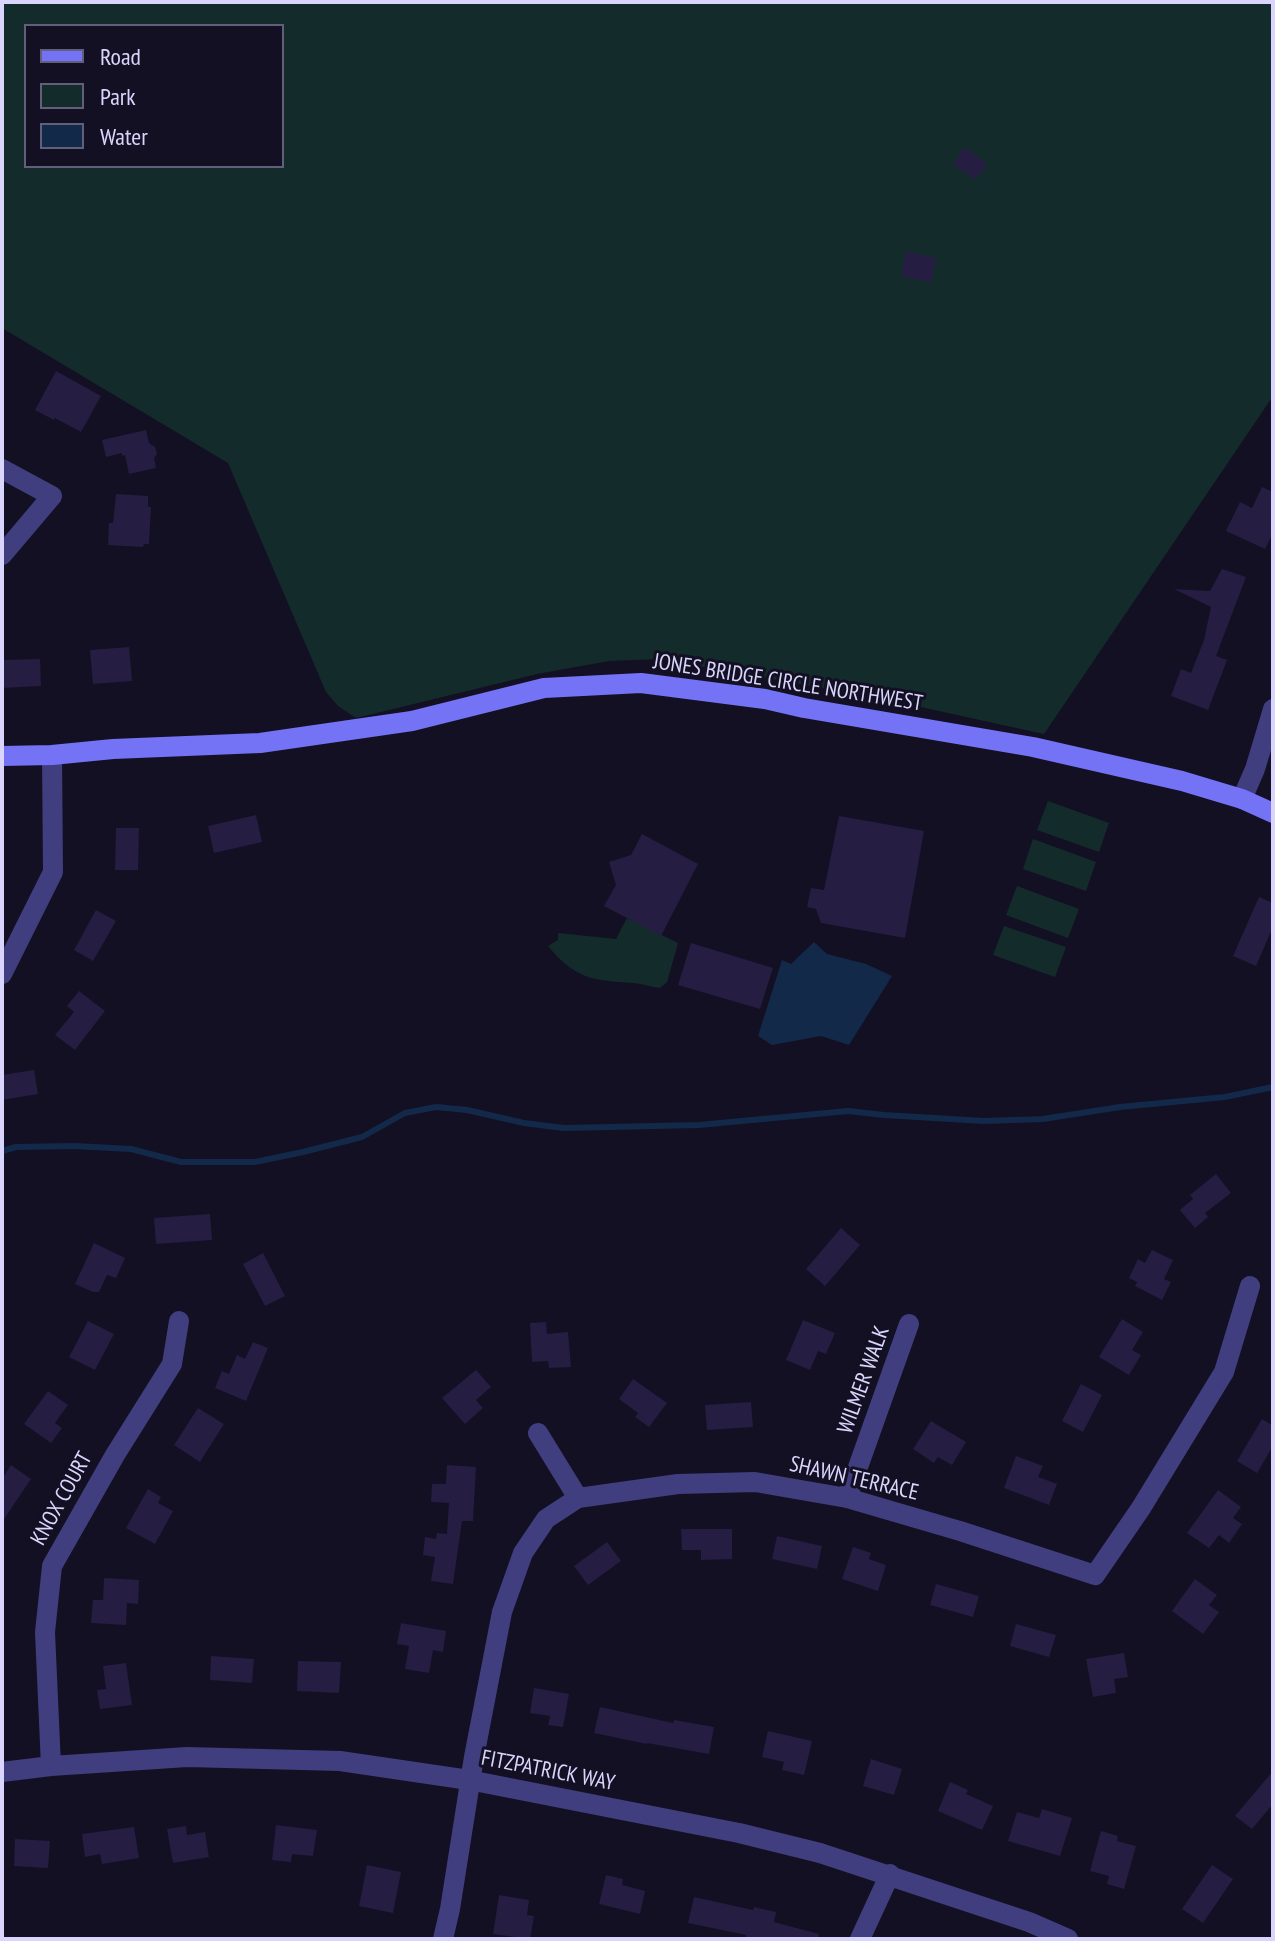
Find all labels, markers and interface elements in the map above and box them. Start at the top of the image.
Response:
legend [24,24,284,168]
text: Road [100,41,141,72]
text: Park [100,81,136,112]
text: Water [100,121,148,152]
street label: JONES BRIDGE CIRCLE NORTHWEST [651,649,925,717]
street label: WILMER WALK [832,1323,896,1437]
street label: KNOX COURT [26,1448,98,1550]
street label: SHAWN TERRACE [787,1451,921,1507]
street label: FITZPATRICK WAY [479,1745,617,1797]

